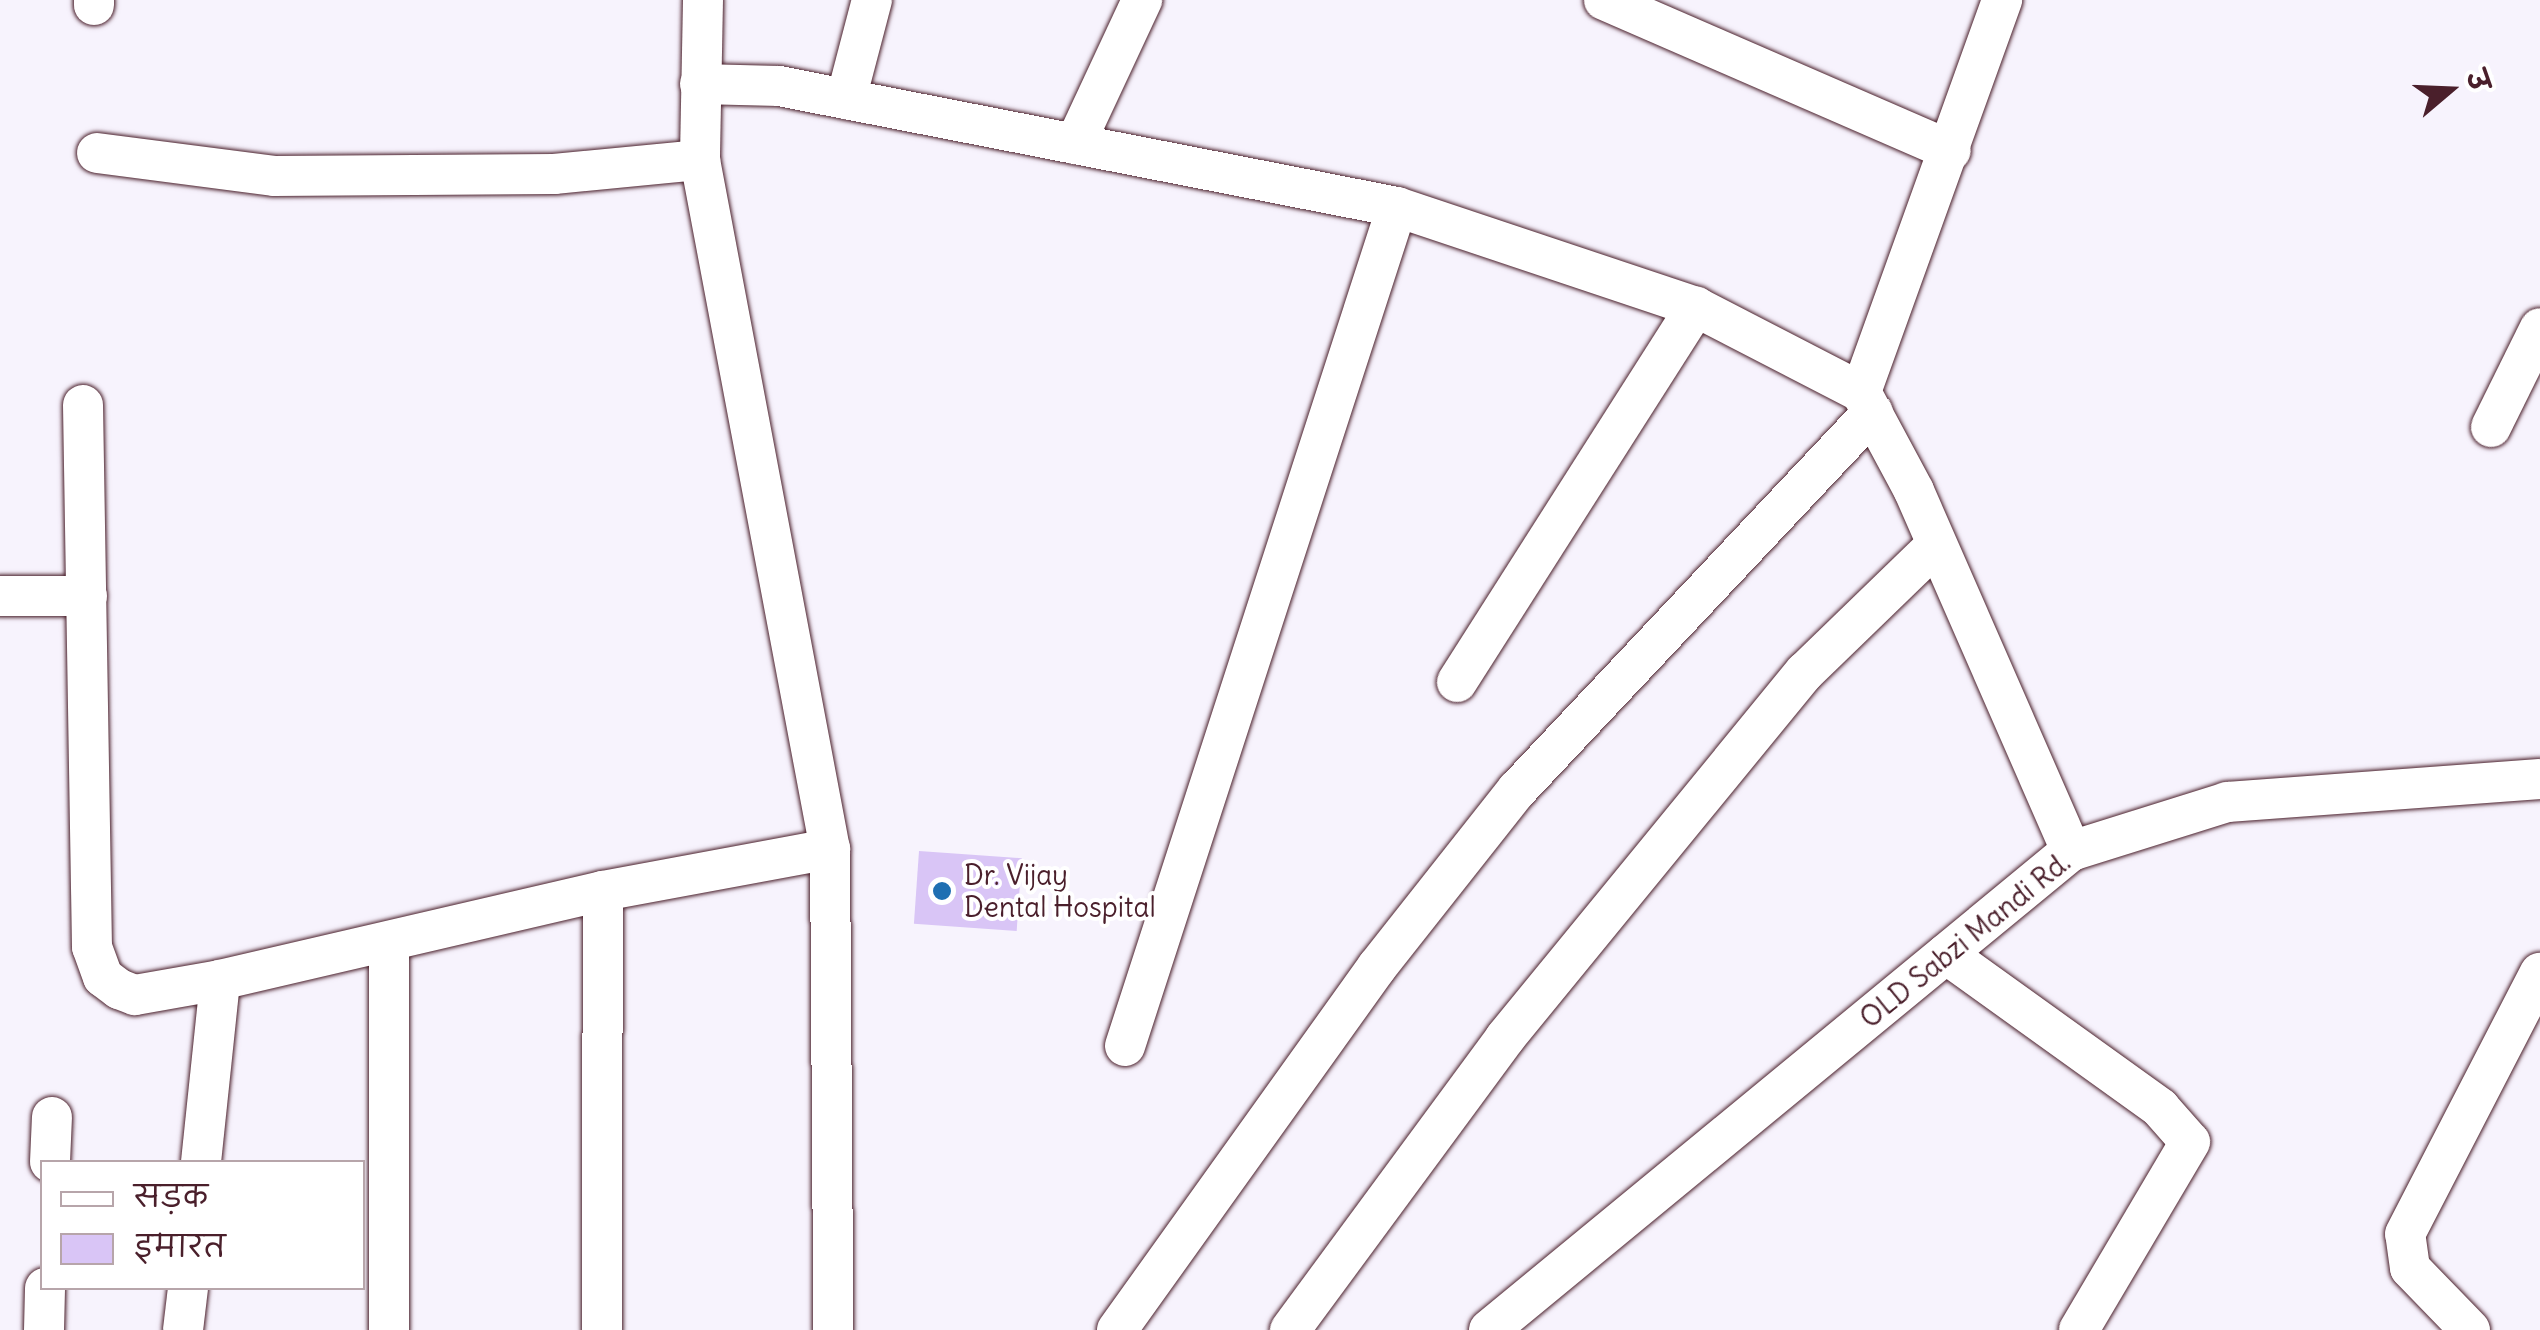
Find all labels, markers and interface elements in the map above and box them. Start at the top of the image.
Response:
north arrow [2400,40,2500,140]
text: उ [2458,66,2498,95]
street label: OLD Sabzi Mandi Rd. [1853,845,2077,1035]
place label: Dr. Vijay Dental Hospital [964,858,1156,924]
marker: Dr. Vijay Dental Hospital [929,878,955,904]
legend [40,1160,365,1290]
text: सड़क [134,1177,208,1215]
text: इमारत [134,1227,226,1265]

